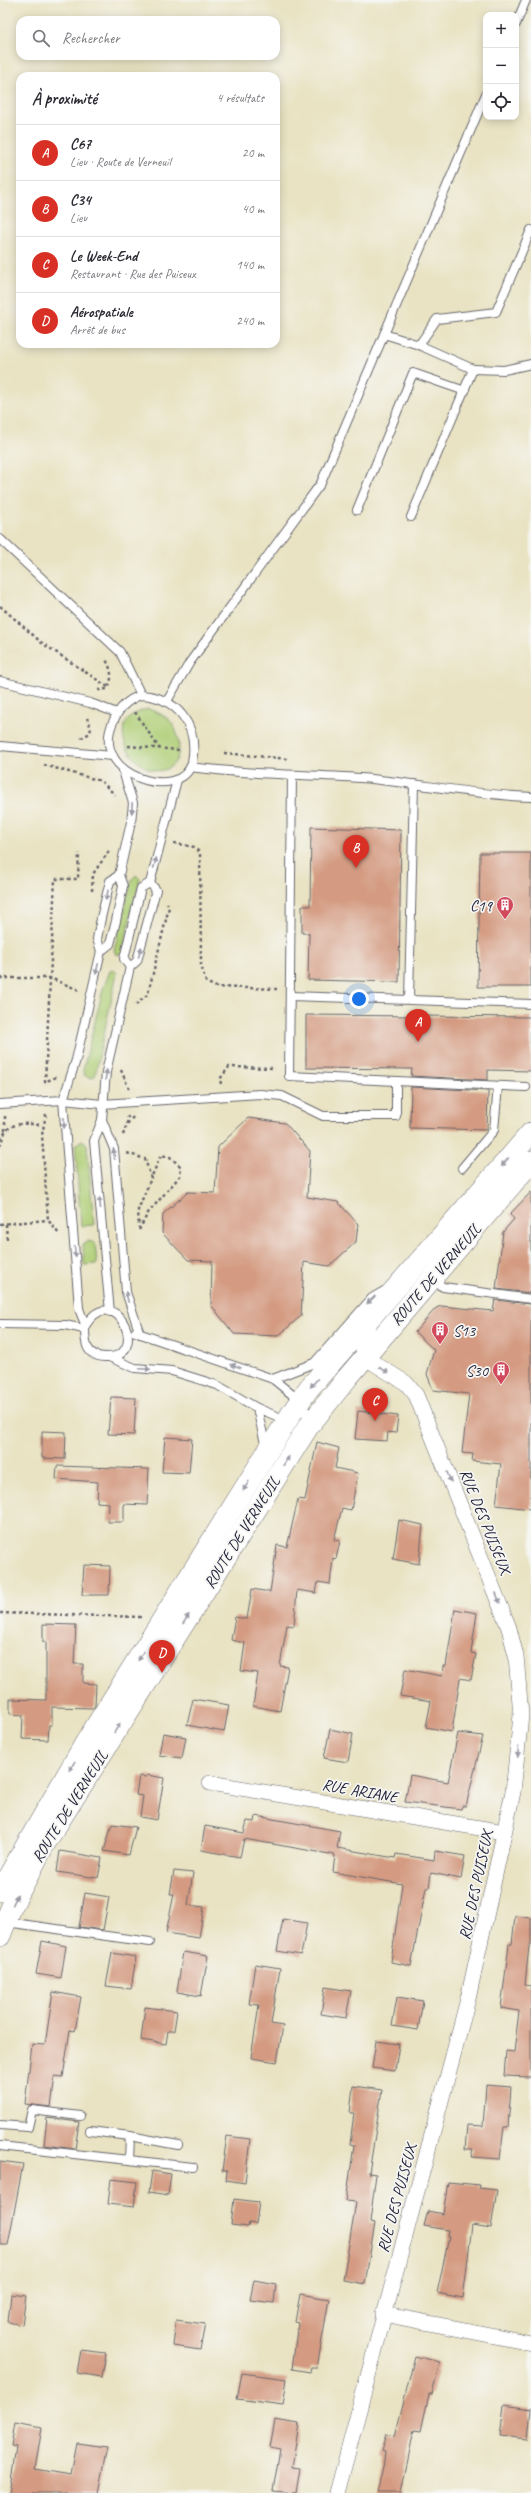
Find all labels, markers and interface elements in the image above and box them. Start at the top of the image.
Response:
map controls [483,12,519,120]
button: + [483,12,519,48]
search box [16,16,280,60]
icon: search [30,27,52,49]
text: Rechercher [62,29,120,48]
button: − [483,48,519,84]
button: locate [483,84,519,120]
text: À proximité [32,88,97,109]
text: 4 résultats [216,90,264,106]
text: C67 [70,135,91,154]
text: A [42,145,48,161]
text: 20 m [242,145,264,161]
text: Lieu · Route de Verneuil [70,154,171,170]
text: C34 [70,191,91,210]
text: B [42,201,48,217]
text: 40 m [242,201,264,217]
text: Lieu [70,210,87,226]
text: Le Week-End [70,247,137,266]
text: C [42,257,48,273]
text: 140 m [236,257,264,273]
text: Restaurant · Rue des Puiseux [70,266,196,282]
text: Aérospatiale [70,303,133,322]
text: D [41,313,49,329]
text: 240 m [236,313,264,329]
text: Arrêt de bus [70,322,125,338]
one-way arrow [129,802,135,815]
pin: B [343,835,369,868]
one-way arrow [153,857,159,869]
one-way arrow [104,888,110,901]
building icon: C19 [495,895,515,920]
place label: C19 [470,896,494,916]
one-way arrow [137,945,143,958]
one-way arrow [94,963,100,975]
your location [349,989,369,1009]
pin: A [405,1009,431,1042]
one-way arrow [103,1069,109,1081]
one-way arrow [60,1117,67,1129]
one-way arrow [111,1147,117,1160]
one-way arrow [501,1157,510,1168]
one-way arrow [97,1197,104,1209]
street label: ROUTE DE VERNEUIL [386,1219,486,1330]
one-way arrow [71,1246,78,1258]
one-way arrow [124,1291,130,1303]
one-way arrow [366,1295,376,1305]
building icon: S13 [430,1320,450,1345]
place label: S13 [453,1321,477,1341]
building icon: S30 [491,1360,511,1385]
place label: S30 [466,1361,490,1381]
one-way arrow [229,1363,241,1369]
one-way arrow [139,1366,152,1372]
one-way arrow [378,1366,390,1373]
one-way arrow [310,1378,319,1387]
pin: C [362,1388,388,1421]
one-way arrow [282,1455,289,1467]
street label: RUE DES PUISEUX [455,1466,516,1579]
street label: ROUTE DE VERNEUIL [199,1472,285,1592]
one-way arrow [447,1472,453,1484]
one-way arrow [243,1480,250,1492]
one-way arrow [495,1592,501,1604]
one-way arrow [183,1613,190,1624]
pin: D [149,1640,175,1673]
one-way arrow [137,1650,144,1662]
one-way arrow [113,1723,121,1733]
street label: ROUTE DE VERNEUIL [27,1746,113,1866]
one-way arrow [514,1746,521,1758]
one-way arrow [68,1760,75,1772]
street label: RUE ARIANE [321,1775,401,1808]
street label: RUE DES PUISEUX [455,1826,498,1942]
one-way arrow [12,1894,18,1906]
street label: RUE DES PUISEUX [373,2140,422,2254]

